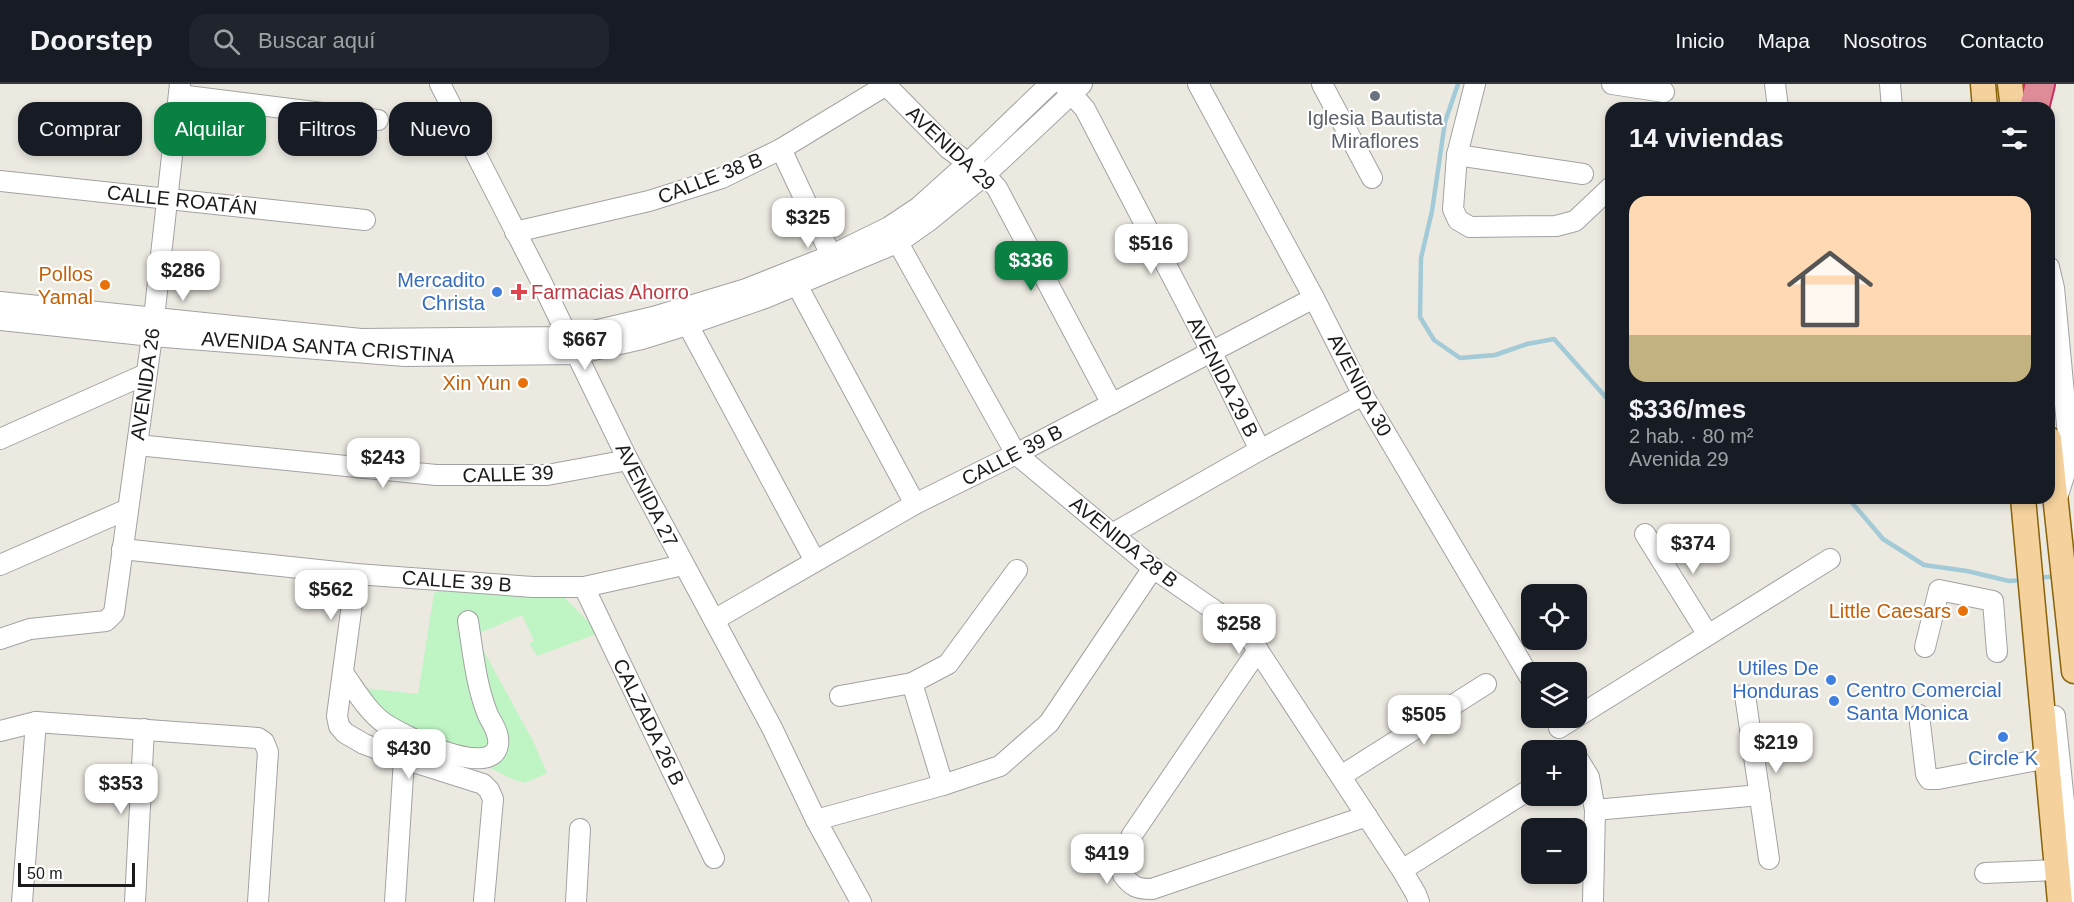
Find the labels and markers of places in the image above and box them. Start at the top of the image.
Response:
marker: Iglesia Bautista Miraflores [1368,89,1382,103]
place label: Iglesia Bautista Miraflores [1307,107,1444,152]
pin: $325 [772,198,844,249]
pin: $516 [1115,224,1187,275]
pin: $336 [995,241,1067,292]
pin: $286 [147,251,219,302]
place label: Pollos Yamal [38,263,93,308]
place label: Mercadito Christa [397,269,486,314]
marker: Pollos Yamal [98,278,112,292]
place label: Farmacias Ahorro [531,281,689,303]
marker: Mercadito Christa [490,285,504,299]
marker: Farmacias Ahorro [512,285,526,299]
pin: $667 [549,320,621,371]
place label: Xin Yun [442,372,511,394]
marker: Xin Yun [516,376,530,390]
pin: $243 [347,438,419,489]
pin: $374 [1657,524,1729,575]
pin: $562 [295,570,367,621]
place label: Little Caesars [1829,600,1951,622]
pin: $258 [1203,604,1275,655]
marker: Little Caesars [1956,604,1970,618]
place label: Utiles De Honduras [1732,657,1819,702]
marker: Utiles De Honduras [1824,673,1838,687]
place label: Centro Comercial Santa Monica [1846,679,2002,724]
marker: Centro Comercial Santa Monica [1827,694,1841,708]
pin: $505 [1388,695,1460,746]
pin: $219 [1740,723,1812,774]
pin: $430 [373,729,445,780]
marker: Circle K [1996,730,2010,744]
place label: Circle K [1968,747,2039,769]
pin: $353 [85,764,157,815]
pin: $419 [1071,834,1143,885]

